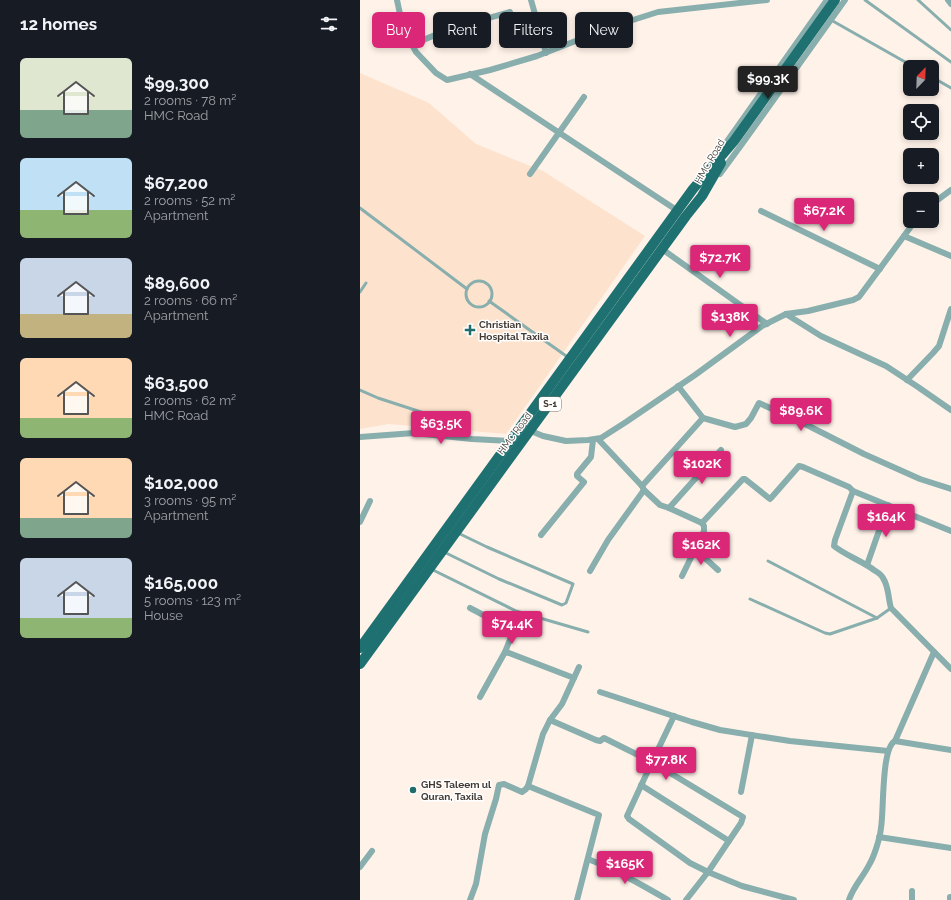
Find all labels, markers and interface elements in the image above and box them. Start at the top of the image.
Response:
chip: Buy [372,12,425,48]
chip: Rent [433,12,491,48]
chip: Filters [499,12,567,48]
chip: New [575,12,633,48]
icon: filters [318,13,340,35]
text: 12 homes [20,14,97,34]
north arrow [903,60,939,96]
map controls [903,60,939,228]
pin: $99.3K [735,66,801,100]
text: $99.3K [747,71,789,86]
text: $99,300 [144,73,209,93]
icon: home [52,74,100,122]
text: 2 rooms · 78 m² [144,93,236,108]
button: locate [903,104,939,140]
text: HMC Road [144,108,208,123]
street label: HMC Road [692,137,727,185]
button: + [903,148,939,184]
text: $67,200 [144,173,208,193]
icon: home [52,174,100,222]
button: − [903,192,939,228]
text: 2 rooms · 52 m² [144,193,235,208]
pin: $67.2K [791,198,857,232]
text: $67.2K [803,203,845,218]
text: Apartment [144,208,208,223]
pin: $72.7K [687,245,753,279]
text: $72.7K [699,250,741,265]
text: $89,600 [144,273,210,293]
icon: home [52,274,100,322]
text: 2 rooms · 66 m² [144,293,237,308]
pin: $138K [702,304,758,338]
text: Apartment [144,308,208,323]
text: $138K [711,309,749,324]
place label: Christian Hospital Taxila [479,319,549,342]
marker: Christian Hospital Taxila [464,324,476,336]
text: $63,500 [144,373,209,393]
icon: home [52,374,100,422]
text: 2 rooms · 62 m² [144,393,236,408]
road number: S-1 [539,397,561,411]
pin: $89.6K [768,398,834,432]
text: $89.6K [779,403,823,418]
text: HMC Road [144,408,208,423]
street label: HMC Road [495,410,534,456]
pin: $63.5K [408,411,474,445]
text: $63.5K [420,416,462,431]
pin: $102K [674,451,730,485]
text: $102K [683,456,721,471]
text: $102,000 [144,473,218,493]
icon: home [52,474,100,522]
text: 3 rooms · 95 m² [144,493,236,508]
pin: $164K [858,504,914,538]
text: Apartment [144,508,208,523]
text: $164K [867,509,905,524]
pin: $162K [673,532,729,566]
text: $162K [682,537,720,552]
text: $165,000 [144,573,218,593]
icon: home [52,574,100,622]
text: 5 rooms · 123 m² [144,593,241,608]
text: House [144,608,183,623]
pin: $74.4K [479,611,545,645]
text: $74.4K [491,616,533,631]
pin: $77.8K [633,747,699,781]
text: $77.8K [645,752,687,767]
place label: GHS Taleem ul Quran, Taxila [421,779,492,802]
marker: GHS Taleem ul Quran, Taxila [408,785,418,795]
pin: $165K [597,851,653,885]
text: $165K [606,856,644,871]

